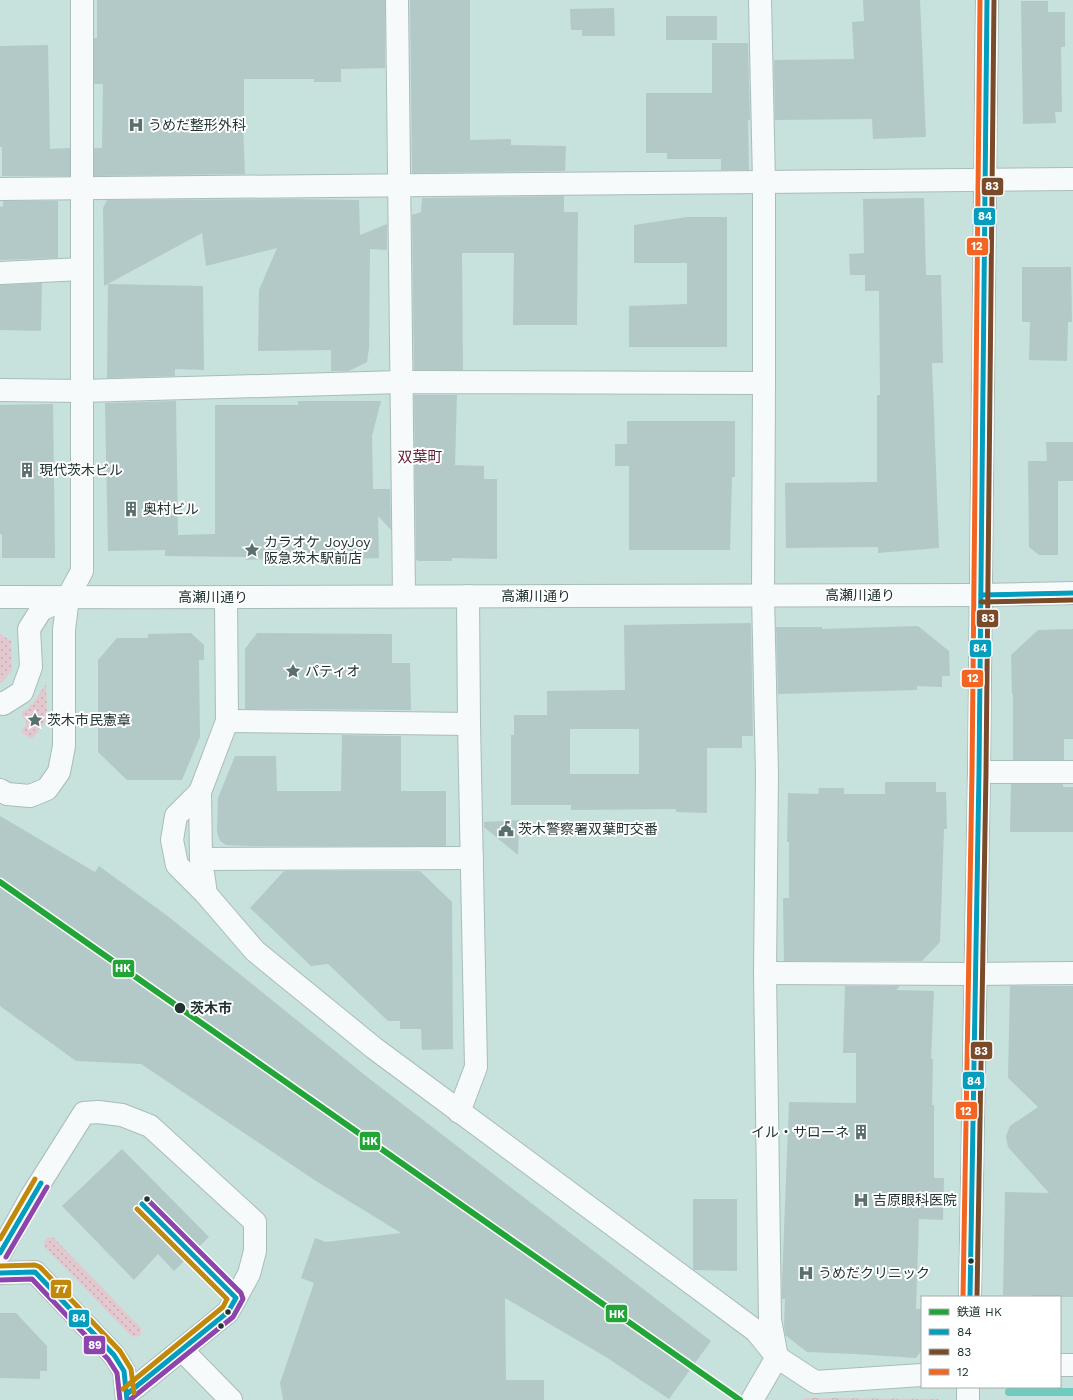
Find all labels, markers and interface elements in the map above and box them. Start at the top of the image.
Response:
hospital icon: うめだ整形外科 [127,116,145,134]
place label: うめだ整形外科 [148,117,246,133]
line badge: 83 [981,177,1004,196]
text: 83 [985,180,999,193]
line badge: 84 [973,207,996,226]
text: 84 [978,210,992,223]
line badge: 12 [966,237,989,256]
text: 12 [971,240,983,253]
district label: 双葉町 [397,448,443,466]
building icon: 現代茨木ビル [18,461,36,479]
place label: 現代茨木ビル [39,462,123,478]
building icon: 奥村ビル [122,500,140,518]
place label: 奥村ビル [143,501,199,517]
place label: カラオケ JoyJoy 阪急茨木駅前店 [264,534,371,566]
place icon: カラオケ JoyJoy 阪急茨木駅前店 [243,541,261,559]
street label: 高瀬川通り [825,587,895,603]
street label: 高瀬川通り [501,588,571,604]
street label: 高瀬川通り [178,589,248,605]
line badge: 83 [976,609,999,628]
text: 83 [981,612,995,625]
line badge: 84 [969,639,992,658]
text: 84 [973,642,987,655]
place icon: パティオ [284,662,302,680]
place label: パティオ [305,663,360,679]
line badge: 12 [961,669,984,688]
text: 12 [967,672,979,685]
place icon: 茨木市民憲章 [26,711,44,729]
place label: 茨木市民憲章 [47,712,131,728]
public building icon: 茨木警察署双葉町交番 [497,820,515,838]
place label: 茨木警察署双葉町交番 [518,821,658,837]
line badge: HK [112,959,135,978]
text: HK [115,962,131,975]
place label: 茨木市 [190,1000,232,1016]
marker: 茨木市 [173,1001,187,1015]
line badge: 83 [970,1041,993,1060]
text: 83 [974,1045,988,1058]
line badge: 84 [962,1071,985,1090]
text: 84 [967,1075,981,1088]
line badge: 12 [955,1101,978,1120]
text: 12 [960,1105,972,1118]
building icon: イル・サローネ [852,1123,870,1141]
place label: イル・サローネ [751,1124,849,1140]
line badge: HK [359,1131,381,1151]
text: HK [362,1135,378,1148]
hospital icon: 吉原眼科医院 [852,1191,870,1209]
place label: 吉原眼科医院 [873,1192,957,1208]
unlabelled marker [142,1194,152,1204]
unlabelled marker [966,1256,976,1266]
hospital icon: うめだクリニック [797,1264,815,1282]
place label: うめだクリニック [818,1265,930,1281]
line badge: 77 [50,1279,72,1299]
text: 77 [54,1283,68,1296]
legend [921,1296,1061,1388]
line badge: HK [605,1304,628,1323]
text: 鉄道 HK [957,1305,1002,1319]
unlabelled marker [223,1307,233,1317]
text: HK [609,1308,625,1321]
line badge: 84 [68,1309,90,1328]
text: 84 [72,1312,86,1325]
unlabelled marker [216,1321,226,1331]
text: 84 [957,1325,972,1339]
line badge: 89 [83,1335,106,1355]
text: 89 [88,1339,102,1352]
text: 83 [957,1345,971,1359]
text: 12 [957,1365,969,1379]

